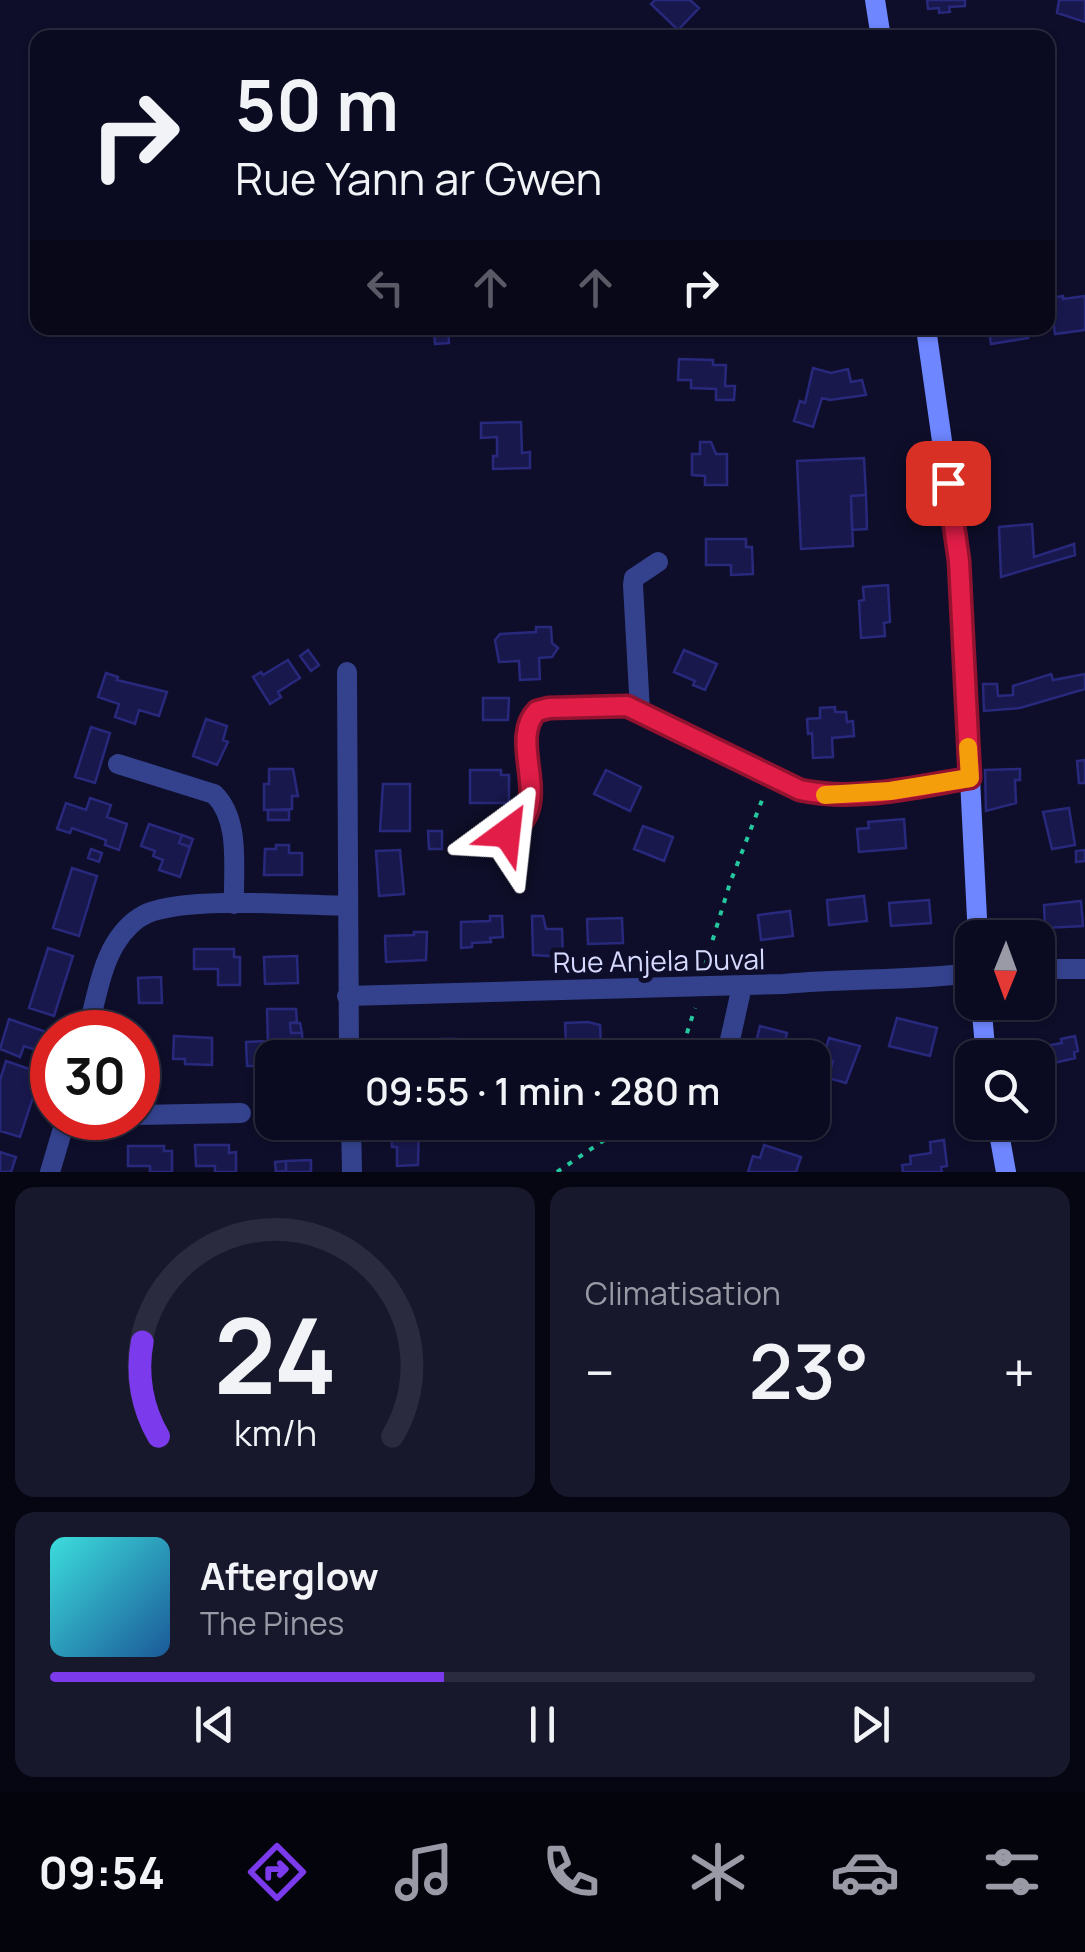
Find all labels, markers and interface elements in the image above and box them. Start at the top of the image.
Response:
text: 50 m [235,56,399,152]
icon: right [70,70,200,200]
text: Rue Yann ar Gwen [235,147,602,209]
icon: left [358,260,413,315]
icon: ahead [463,260,518,315]
icon: ahead [568,260,623,315]
icon: right [673,260,728,315]
pin [906,441,991,526]
icon: arrive [921,456,976,511]
position arrow [455,781,559,885]
north arrow [955,920,1055,1020]
map controls [955,920,1055,1140]
street label: Rue Anjela Duval [552,939,766,981]
speed limit sign: 30 [30,1010,160,1140]
button: search [955,1040,1055,1140]
text: 09:55 · 1 min · 280 m [365,1064,720,1116]
text: Climatisation [585,1271,781,1315]
text: 24 [213,1283,337,1425]
text: 23° [749,1319,869,1422]
text: − [585,1334,615,1410]
text: + [1003,1334,1035,1410]
text: km/h [233,1408,317,1457]
text: Afterglow [200,1549,379,1601]
text: The Pines [200,1601,344,1645]
icon: previous [187,1697,242,1752]
icon: pause [515,1697,570,1752]
icon: next [843,1697,898,1752]
icon: directions [242,1837,312,1907]
icon: music [389,1837,459,1907]
icon: phone [536,1837,606,1907]
icon: climate [683,1837,753,1907]
icon: car [830,1837,900,1907]
icon: filters [977,1837,1047,1907]
text: 09:54 [38,1841,165,1903]

